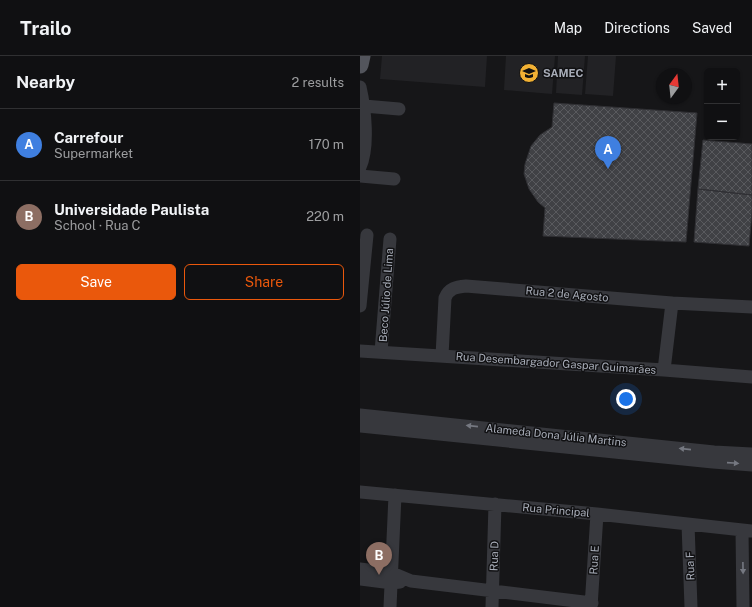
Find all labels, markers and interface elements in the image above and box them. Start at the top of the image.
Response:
text: Trailo [20,17,72,39]
text: Map [554,20,582,36]
text: Directions [604,20,670,36]
text: Saved [692,20,732,36]
school or university icon: SAMEC [518,62,540,84]
place label: SAMEC [543,67,583,79]
north arrow [656,68,692,104]
map controls [704,68,740,140]
button: + [704,68,740,104]
text: Nearby [16,72,75,92]
text: 2 results [292,75,344,90]
button: − [704,104,740,140]
text: Carrefour [54,129,123,146]
pin: A [595,136,621,169]
text: A [24,137,34,152]
text: 170 m [309,137,344,152]
text: Supermarket [54,146,133,161]
text: Universidade Paulista [54,201,209,218]
text: B [25,209,33,224]
text: 220 m [306,209,344,224]
text: School · Rua C [54,218,141,233]
street label: Beco Júlio de Lima [377,248,395,342]
button: Save [16,264,176,300]
button: Share [184,264,344,300]
street label: Rua 2 de Agosto [525,284,609,304]
street label: Rua Desembargador Gaspar Guimarães [455,350,657,376]
your location [616,389,636,409]
street label: Alameda Dona Júlia Martins [485,422,627,448]
one-way arrow [466,423,478,429]
one-way arrow [679,445,691,452]
one-way arrow [727,460,739,467]
street label: Rua Principal [522,501,590,519]
street label: Rua D [487,540,501,571]
pin: B [366,542,392,575]
street label: Rua E [587,545,601,575]
street label: Rua F [683,551,697,581]
one-way arrow [739,562,746,574]

